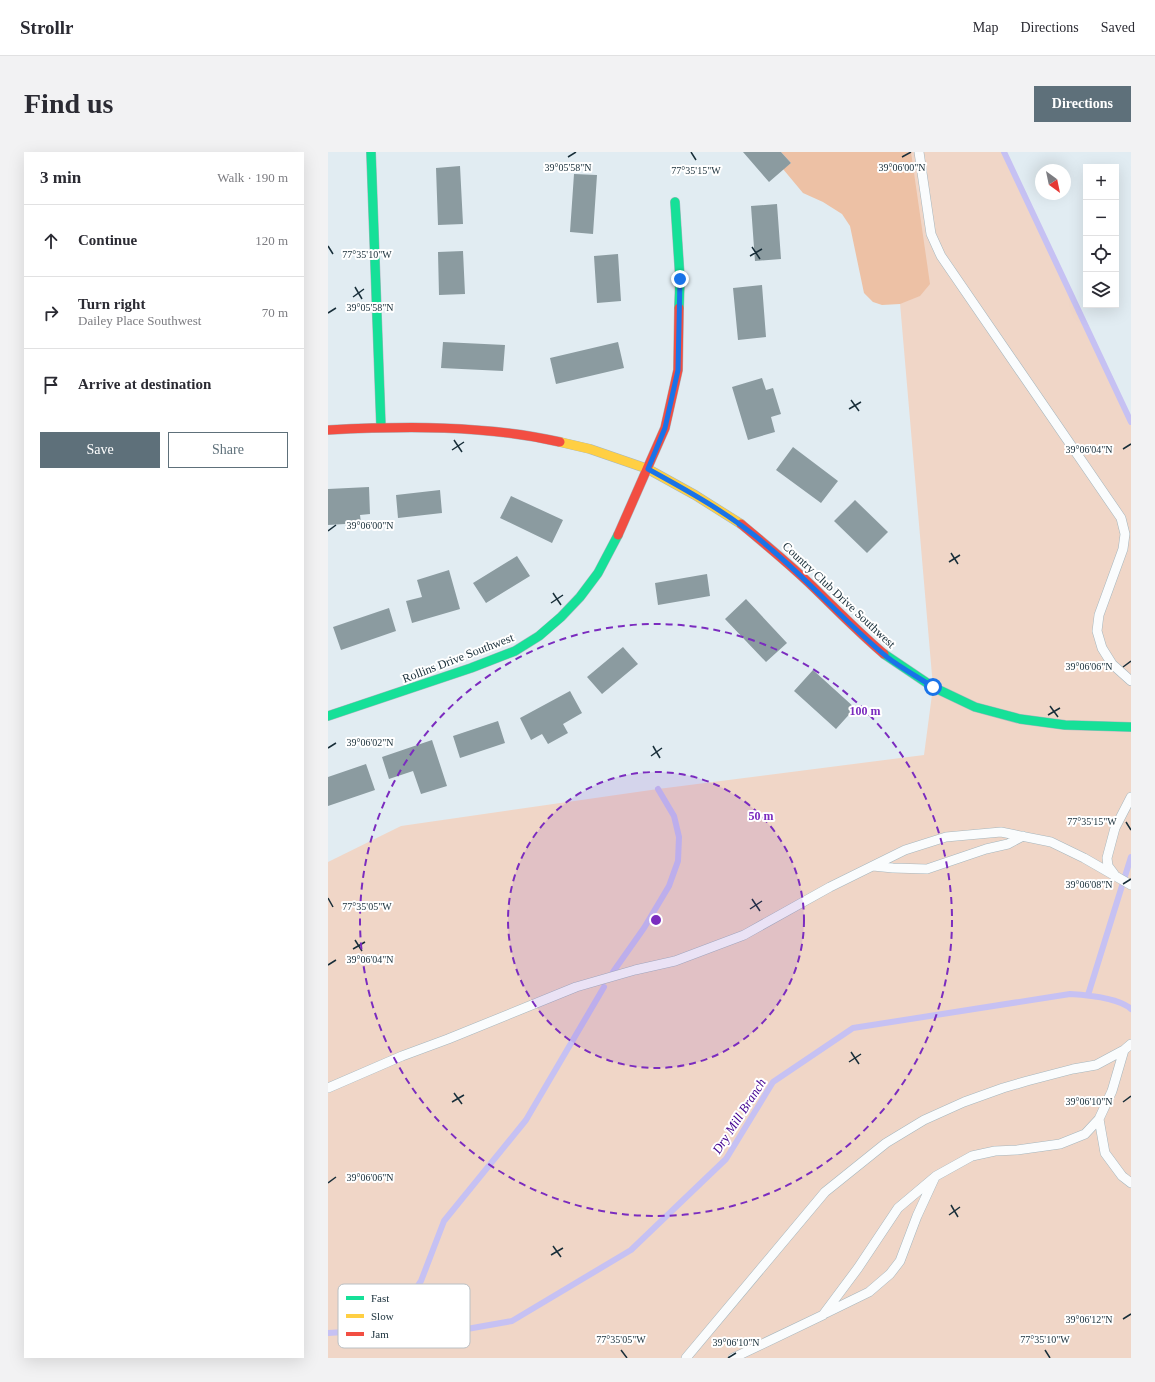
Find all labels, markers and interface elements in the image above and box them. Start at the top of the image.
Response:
text: Strollr [20,17,73,38]
text: Map [973,20,998,35]
text: Directions [1020,20,1079,35]
text: Saved [1101,20,1135,35]
button: Directions [1034,86,1131,122]
text: Find us [24,88,114,119]
text: 39°05'58"N [544,162,592,173]
text: 39°06'00"N [878,162,926,173]
north arrow [1035,164,1071,200]
map controls [1083,164,1119,308]
button: + [1083,164,1119,200]
text: 77°35'15"W [671,165,721,176]
text: 3 min [40,168,81,187]
text: Walk · 190 m [217,170,288,185]
button: − [1083,200,1119,236]
icon: ahead [40,230,62,252]
text: Continue [78,232,137,248]
text: 120 m [255,233,288,248]
button: locate [1083,236,1119,272]
text: 77°35'10"W [342,249,392,260]
route end [671,270,689,288]
button: layers [1083,272,1119,308]
text: Turn right [78,296,145,312]
icon: right [40,302,62,324]
text: 39°05'58"N [346,302,394,313]
text: 70 m [262,305,288,320]
text: Dailey Place Southwest [78,313,201,328]
icon: arrive [40,374,62,396]
text: Arrive at destination [78,376,211,392]
button: Save [40,432,160,468]
button: Share [168,432,288,468]
text: 39°06'04"N [1065,444,1113,455]
text: 39°06'00"N [346,520,394,531]
street label: Country Club Drive Southwest [780,539,899,651]
street label: Rollins Drive Southwest [400,630,516,686]
text: 39°06'06"N [1065,661,1113,672]
route start [924,678,942,696]
text: 100 m [850,704,881,718]
text: 39°06'02"N [346,737,394,748]
text: 50 m [749,809,774,823]
text: 77°35'15"W [1067,816,1117,827]
text: 39°06'08"N [1065,879,1113,890]
text: 77°35'05"W [342,901,392,912]
centre of rings [649,913,663,927]
text: 39°06'04"N [346,954,394,965]
water label: Dry Mill Branch [709,1076,769,1157]
text: 39°06'10"N [1065,1096,1113,1107]
text: 39°06'06"N [346,1172,394,1183]
legend [338,1284,470,1348]
text: Fast [371,1292,389,1304]
text: Slow [371,1310,394,1322]
text: 39°06'12"N [1065,1314,1113,1325]
text: Jam [371,1328,389,1340]
text: 77°35'05"W [596,1334,646,1345]
text: 77°35'10"W [1020,1334,1070,1345]
text: 39°06'10"N [712,1337,760,1348]

